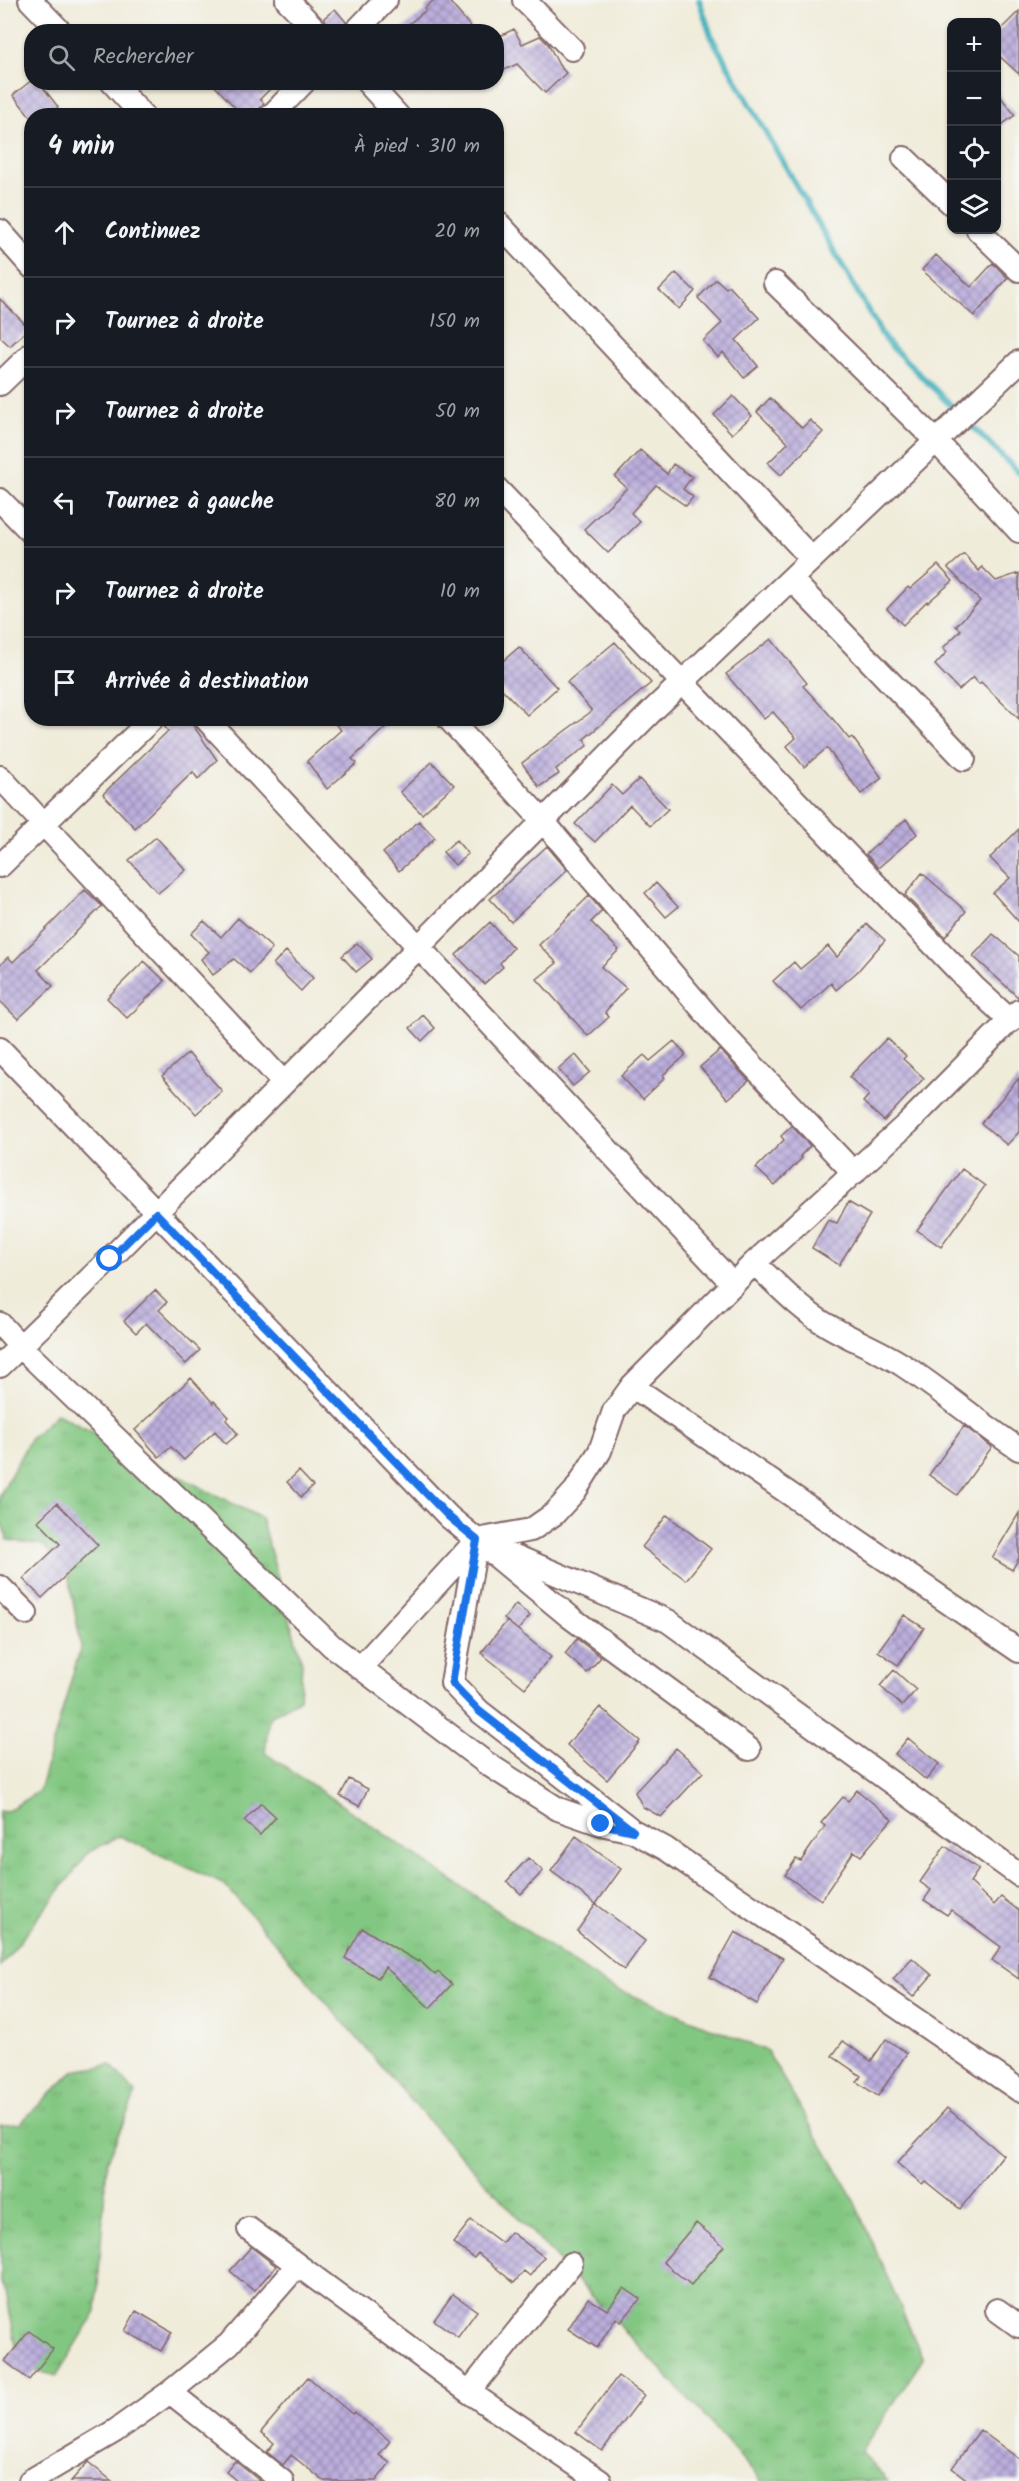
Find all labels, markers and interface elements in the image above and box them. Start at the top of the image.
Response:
map controls [947,18,1001,234]
button: + [947,18,1001,72]
search box [24,24,504,90]
text: Rechercher [93,40,193,75]
icon: search [45,41,78,74]
button: − [947,72,1001,126]
text: 4 min [48,126,115,168]
button: locate [947,126,1001,180]
text: À pied · 310 m [354,131,480,163]
button: layers [947,180,1001,234]
text: Continuez [105,215,201,250]
icon: ahead [48,216,81,249]
text: 20 m [434,216,480,248]
text: Tournez à droite [105,305,264,340]
icon: right [48,306,81,339]
text: 150 m [429,306,480,338]
text: Tournez à droite [105,395,264,430]
icon: right [48,396,81,429]
text: 50 m [435,396,480,428]
text: Tournez à gauche [105,485,274,520]
icon: left [48,486,81,519]
text: 80 m [434,486,480,518]
text: Tournez à droite [105,575,264,610]
icon: right [48,576,81,609]
text: 10 m [440,576,480,608]
text: Arrivée à destination [105,665,309,700]
icon: arrive [48,666,81,699]
route start [96,1245,122,1271]
route end [587,1810,613,1836]

